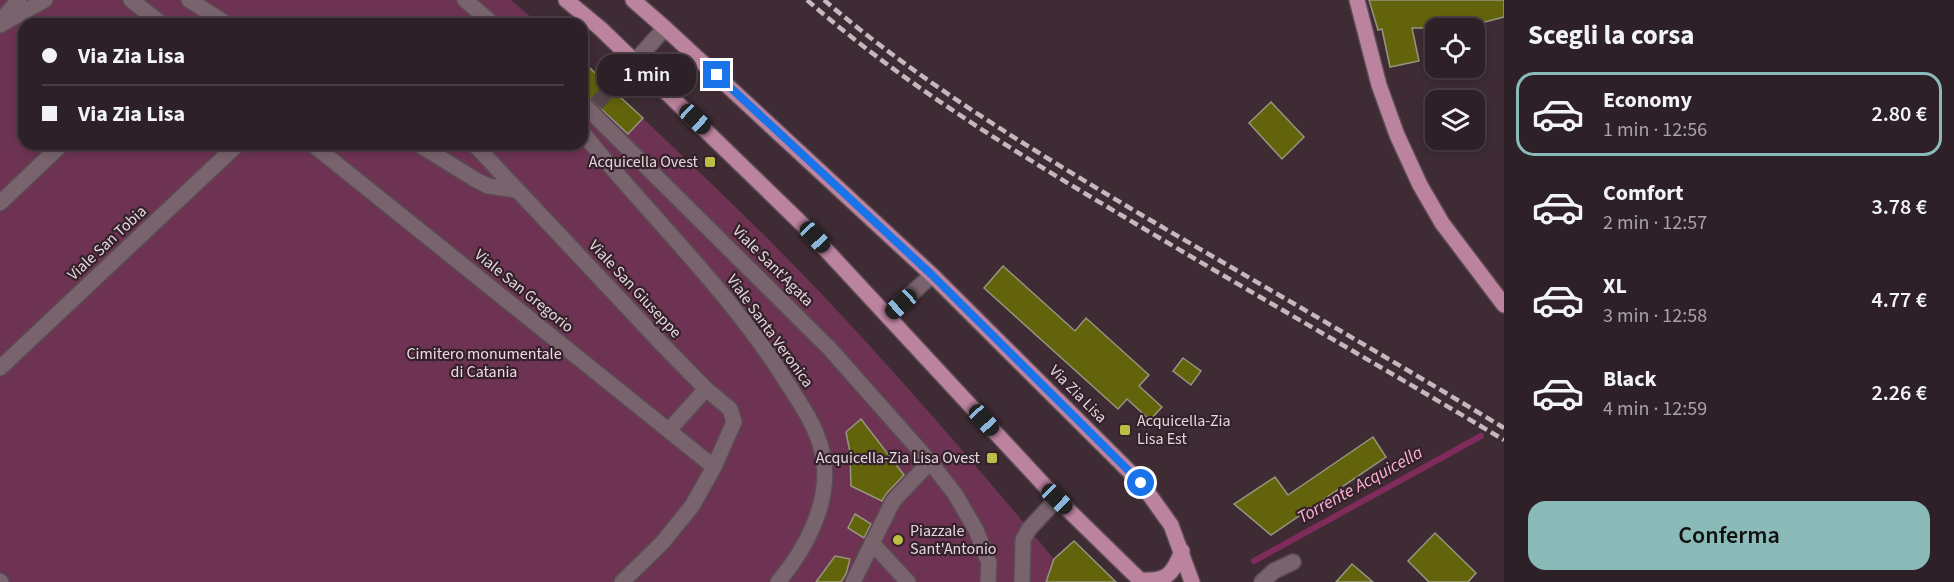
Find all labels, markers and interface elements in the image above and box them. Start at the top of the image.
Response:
text: Scegli la corsa [1528,16,1695,55]
map controls [1425,18,1485,150]
button: locate [1425,18,1485,78]
text: Via Zia Lisa [78,40,185,72]
callout: 1 min [597,54,696,96]
text: 1 min [623,61,670,89]
route end [703,61,730,88]
text: Economy [1603,84,1692,116]
icon: car [1531,87,1585,141]
button: layers [1425,90,1485,150]
text: Via Zia Lisa [78,98,185,130]
text: 2.80 € [1871,98,1927,130]
car [676,100,714,138]
text: 1 min · 12:56 [1603,116,1707,144]
place label: Acquicella Ovest [589,151,699,173]
marker: Acquicella Ovest [703,155,717,169]
text: Comfort [1603,177,1684,209]
icon: car [1531,180,1585,234]
text: 3.78 € [1871,191,1927,223]
street label: Viale San Tobia [63,200,151,286]
text: 2 min · 12:57 [1603,209,1707,237]
car [796,218,834,256]
street label: Viale Sant'Agata [727,220,819,312]
street label: Viale San Giuseppe [584,235,686,343]
street label: Viale San Gregorio [470,244,578,338]
street label: Viale Santa Veronica [721,270,819,392]
text: XL [1603,270,1627,302]
icon: car [1531,273,1585,327]
text: 4.77 € [1871,284,1927,316]
car [882,285,920,323]
text: 3 min · 12:58 [1603,302,1707,330]
park label: Cimitero monumentale di Catania [406,343,562,383]
street label: Via Zia Lisa [1044,360,1112,428]
text: Black [1603,363,1657,395]
icon: car [1531,366,1585,420]
text: 2.26 € [1871,377,1927,409]
text: 4 min · 12:59 [1603,395,1707,423]
car [965,401,1003,439]
place label: Acquicella-Zia Lisa Est [1137,410,1231,450]
marker: Acquicella-Zia Lisa Est [1118,423,1132,437]
water label: Torrente Acquicella [1293,440,1428,530]
place label: Acquicella-Zia Lisa Ovest [816,447,981,469]
marker: Acquicella-Zia Lisa Ovest [985,451,999,465]
route start [1127,469,1154,496]
car [1038,480,1076,518]
button: Conferma [1528,501,1930,570]
place label: Piazzale Sant'Antonio [910,520,997,560]
marker: Piazzale Sant'Antonio [891,533,905,547]

